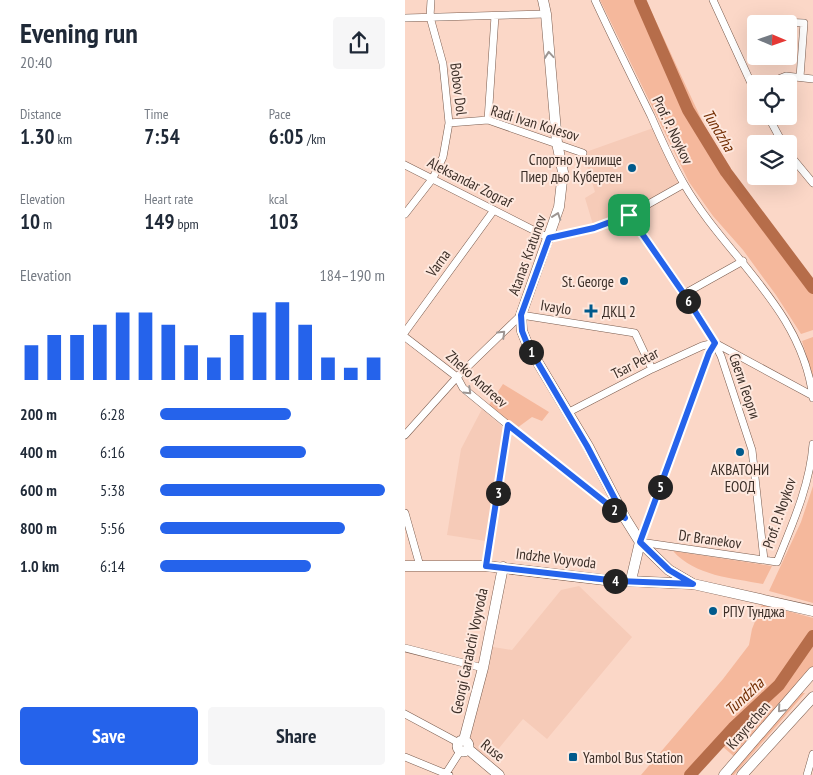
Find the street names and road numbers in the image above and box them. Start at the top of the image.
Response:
street label: Bobov Dol [446,62,472,117]
street label: Prof. P. Noykov [648,93,698,167]
street label: Radi Ivan Kolesov [489,101,582,145]
street label: Aleksandar Zograf [424,152,517,212]
street label: Atanas Kratunov [504,212,550,298]
street label: Varna [421,246,454,281]
street label: Ivaylo [539,295,573,319]
street label: Tsar Petar [608,343,663,383]
street label: Zheko Andreev [442,346,512,412]
street label: Свети Георги [725,351,765,421]
street label: Prof. P. Noykov [758,475,800,551]
street label: Dr Branekov [678,525,743,553]
street label: Indzhe Voyvoda [515,544,597,572]
street label: Georgi Garabchi Voyvoda [446,586,492,716]
street label: Krayrechen [722,697,774,753]
street label: Ruse [477,735,509,765]

